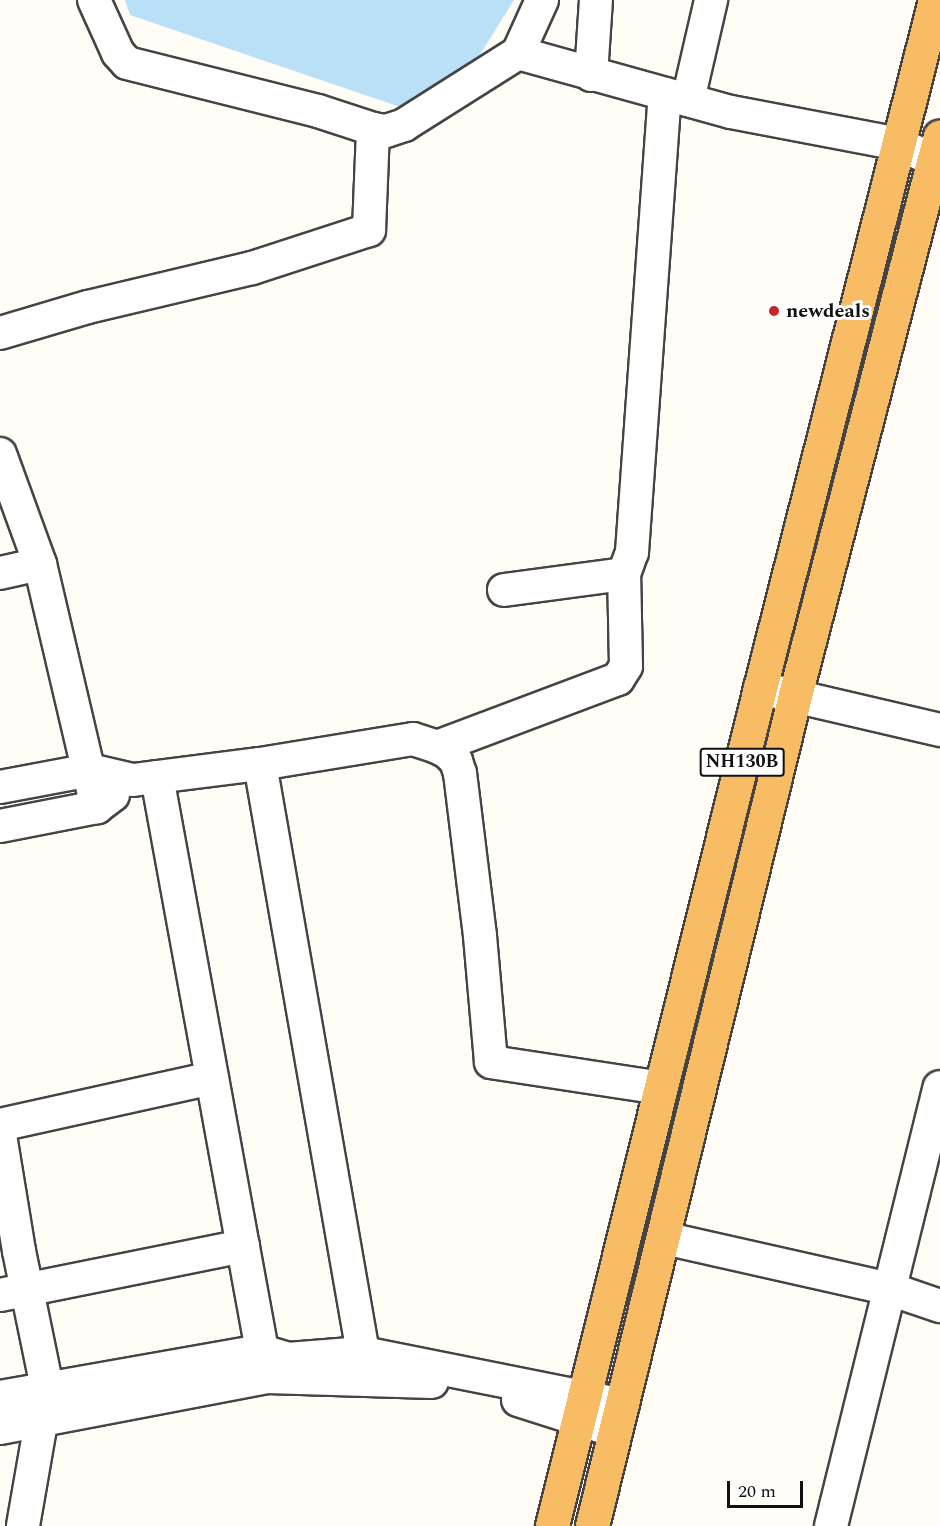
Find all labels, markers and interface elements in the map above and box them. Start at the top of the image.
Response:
place label: newdeals [786,299,870,323]
marker: newdeals [767,304,781,318]
road number: NH130B [698,747,786,777]
scale bar [730,1469,806,1507]
text: 20 m [738,1478,776,1505]

